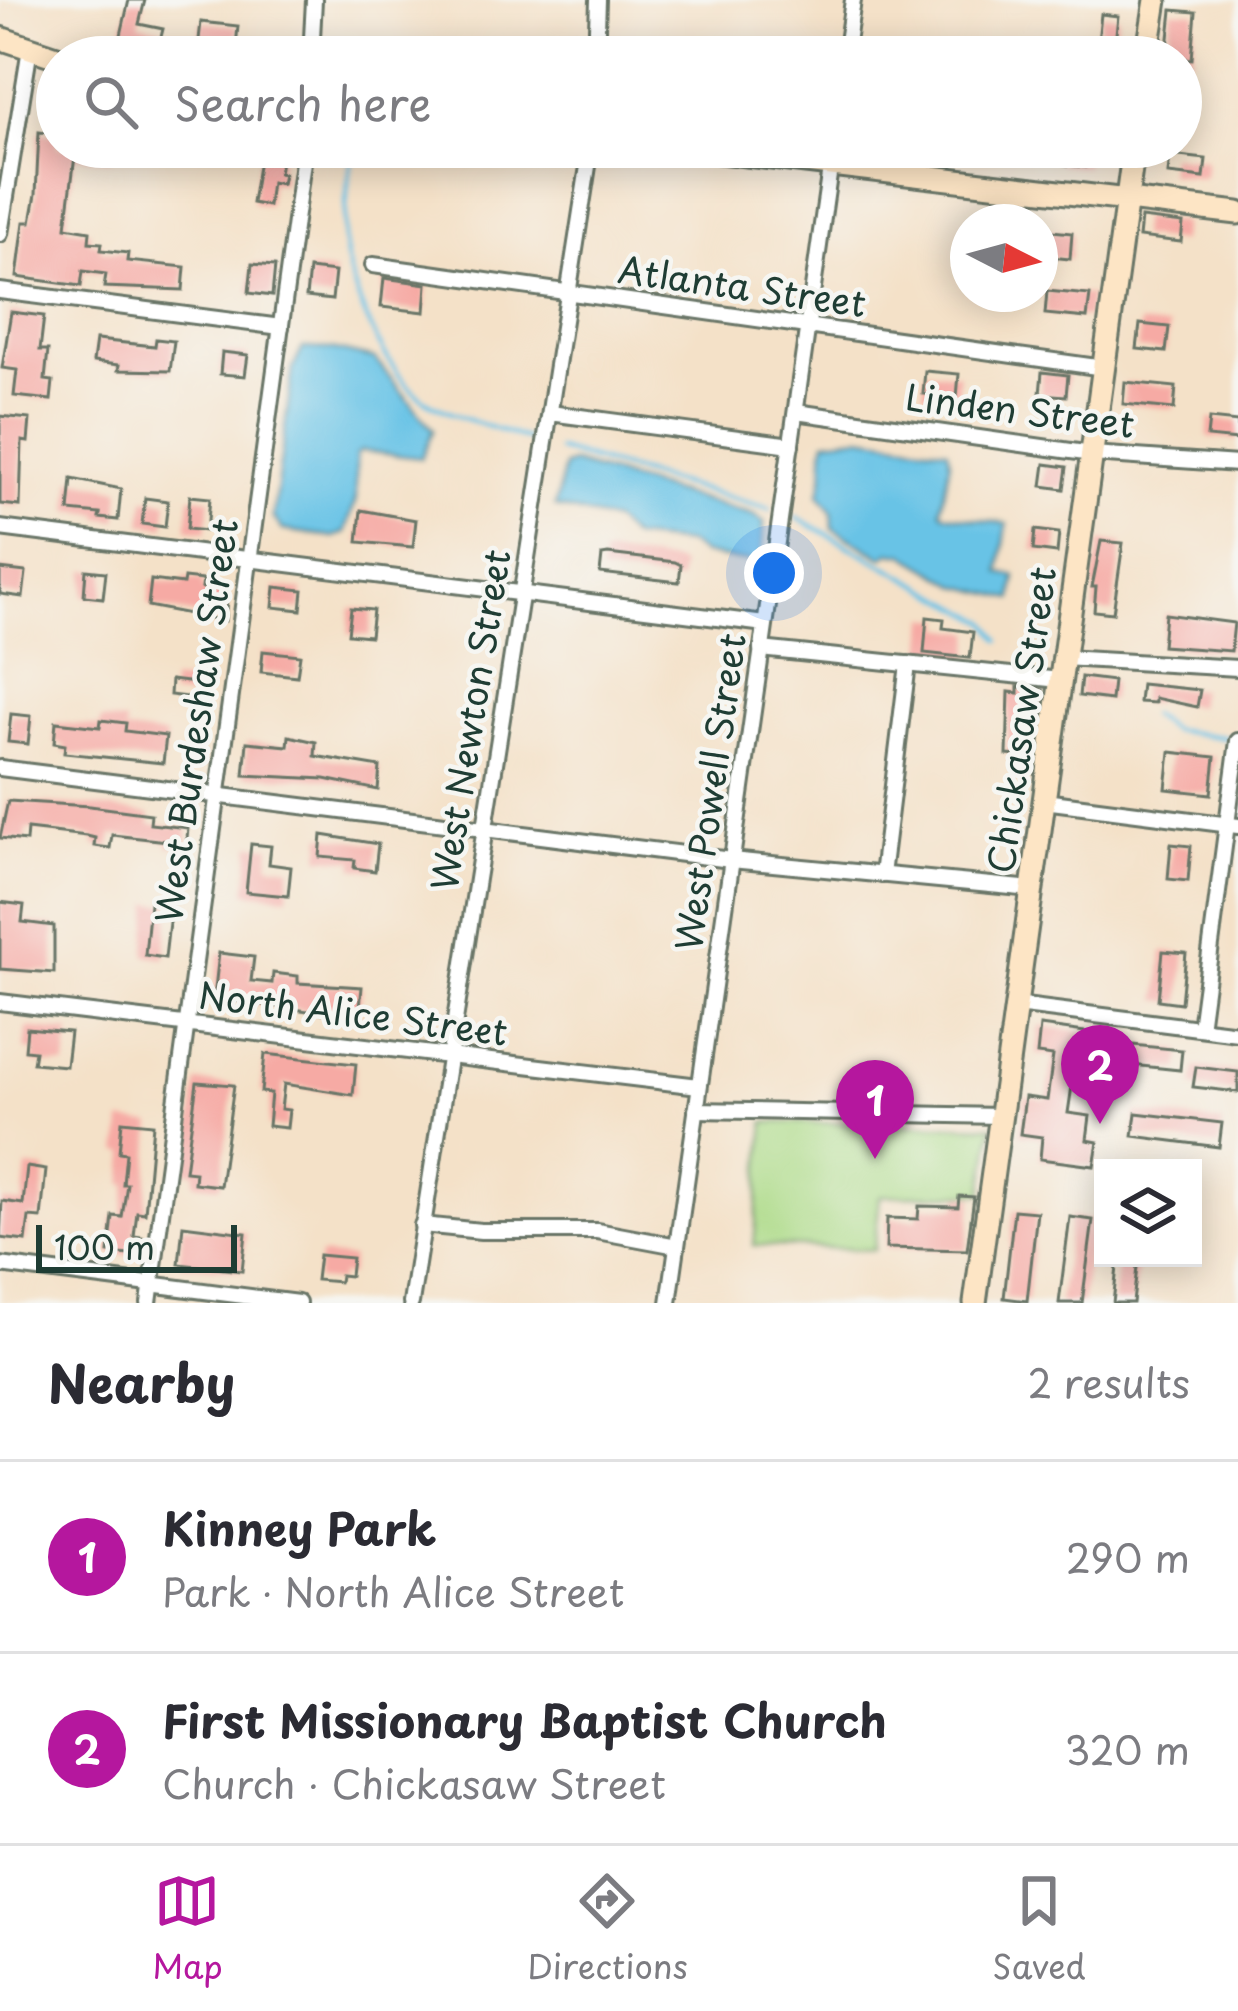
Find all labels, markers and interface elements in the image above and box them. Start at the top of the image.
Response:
search box [36,36,1202,168]
text: Search here [174,68,431,136]
icon: search [78,69,144,135]
north arrow [950,204,1058,312]
street label: Atlanta Street [615,241,870,329]
street label: Linden Street [903,368,1138,450]
street label: West Burdeshaw Street [140,515,250,926]
your location [744,543,804,603]
street label: West Newton Street [415,545,523,894]
street label: Chickasaw Street [972,563,1068,876]
street label: West Powell Street [660,630,758,954]
street label: North Alice Street [196,966,511,1058]
pin: 2 [1061,1025,1139,1124]
pin: 1 [836,1060,914,1159]
map controls [1094,1159,1202,1267]
button: layers [1094,1159,1202,1267]
scale bar [36,1219,237,1272]
text: 100 m [54,1221,155,1271]
text: Nearby [48,1343,235,1420]
text: 2 results [1028,1352,1190,1411]
text: Kinney Park [162,1493,436,1561]
text: 1 [78,1527,96,1586]
text: 290 m [1066,1527,1190,1586]
text: Park · North Alice Street [162,1561,624,1620]
text: First Missionary Baptist Church [162,1685,887,1753]
text: 2 [73,1719,101,1778]
text: 320 m [1065,1719,1190,1778]
text: Church · Chickasaw Street [162,1753,666,1812]
tab: Map [152,1868,223,1990]
tab: Directions [527,1868,688,1990]
tab: Saved [992,1868,1086,1990]

